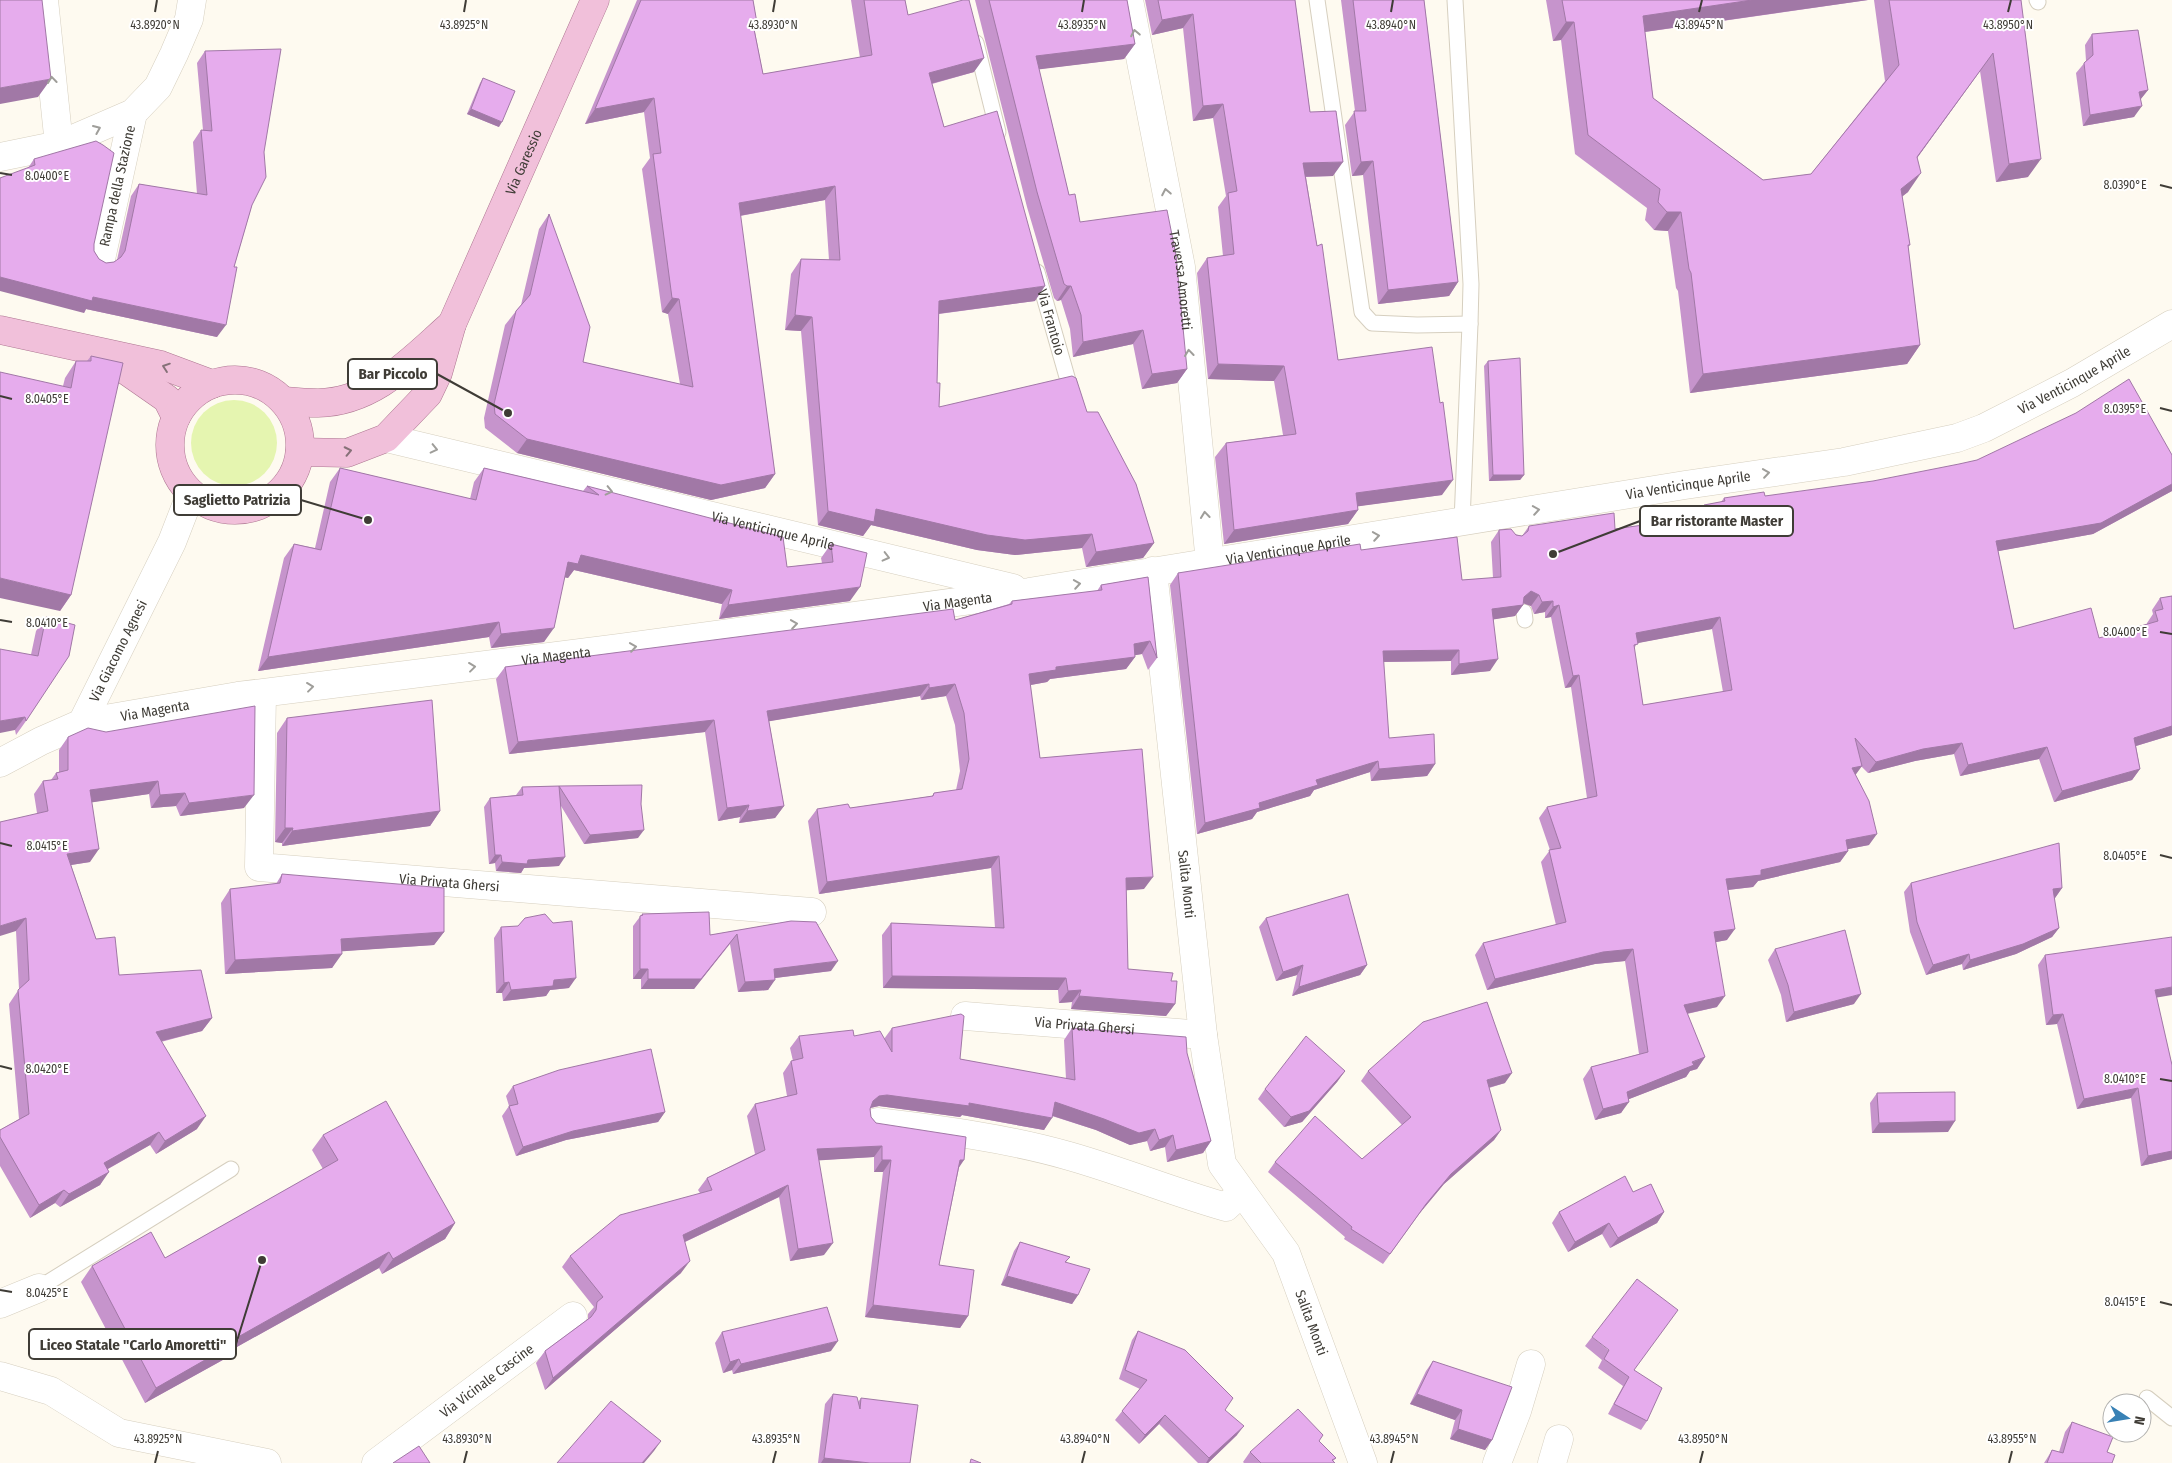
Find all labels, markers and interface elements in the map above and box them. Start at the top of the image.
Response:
text: 43.8920°N [130,18,180,32]
text: 43.8925°N [440,18,488,32]
text: 43.8930°N [748,18,798,32]
text: 43.8935°N [1058,18,1106,32]
text: 43.8940°N [1366,18,1416,32]
text: 43.8945°N [1674,18,1724,32]
text: 43.8950°N [1983,18,2033,32]
one-way arrow [1130,28,1141,37]
one-way arrow [47,75,58,83]
one-way arrow [92,124,101,135]
street label: Rampa della Stazione [96,124,139,248]
street label: Via Garessio [502,127,546,198]
text: 8.0400°E [25,169,69,183]
text: 8.0390°E [2103,178,2147,192]
one-way arrow [1162,188,1172,197]
street label: Traversa Amoretti [1165,229,1195,331]
street label: Via Frantoio [1033,287,1068,357]
street label: Via Venticinque Aprile [2015,342,2134,418]
one-way arrow [1184,349,1195,357]
callout: Bar Piccolo [348,359,437,389]
one-way arrow [162,363,171,373]
text: Bar Piccolo [358,365,428,383]
text: 8.0405°E [25,392,69,406]
text: 8.0395°E [2104,402,2147,416]
one-way arrow [429,443,438,454]
one-way arrow [344,446,353,457]
street label: Via Venticinque Aprile [1625,468,1752,503]
one-way arrow [1761,469,1770,479]
callout: Saglietto Patrizia [174,485,301,515]
one-way arrow [604,485,613,496]
text: Saglietto Patrizia [184,491,291,509]
one-way arrow [1532,505,1540,515]
callout: Bar ristorante Master [1640,506,1793,536]
street label: Via Venticinque Aprile [710,508,836,554]
one-way arrow [1200,510,1211,518]
text: Bar ristorante Master [1651,512,1784,530]
one-way arrow [1371,531,1380,541]
street label: Via Venticinque Aprile [1225,532,1352,569]
one-way arrow [881,551,890,562]
one-way arrow [1073,579,1081,589]
street label: Via Magenta [922,589,993,615]
street label: Via Giacomo Agnesi [86,597,151,705]
text: 8.0410°E [26,616,68,630]
one-way arrow [790,619,798,630]
text: 8.0400°E [2103,625,2147,639]
one-way arrow [629,642,637,652]
street label: Via Magenta [521,644,592,669]
one-way arrow [468,662,476,673]
one-way arrow [306,683,315,693]
street label: Via Magenta [119,697,191,725]
text: 8.0415°E [26,839,68,853]
street label: Salita Monti [1174,849,1198,919]
text: 8.0405°E [2103,849,2147,863]
street label: Via Privata Ghersi [399,870,500,896]
street label: Via Privata Ghersi [1034,1014,1135,1039]
text: 8.0420°E [25,1062,69,1076]
text: 8.0410°E [2104,1072,2146,1086]
text: 8.0425°E [26,1286,68,1300]
street label: Salita Monti [1291,1288,1331,1358]
text: 8.0415°E [2104,1295,2146,1309]
callout: Liceo Statale "Carlo Amoretti" [29,1329,236,1359]
text: Liceo Statale "Carlo Amoretti" [40,1336,226,1354]
street label: Via Vicinale Cascine [437,1340,537,1421]
north arrow [2102,1393,2152,1443]
text: N [2130,1415,2148,1426]
text: 43.8925°N [134,1432,182,1446]
text: 43.8930°N [442,1432,492,1446]
text: 43.8935°N [752,1432,800,1446]
text: 43.8940°N [1060,1432,1110,1446]
text: 43.8945°N [1369,1432,1419,1446]
text: 43.8950°N [1678,1432,1728,1446]
text: 43.8955°N [1987,1432,2037,1446]

